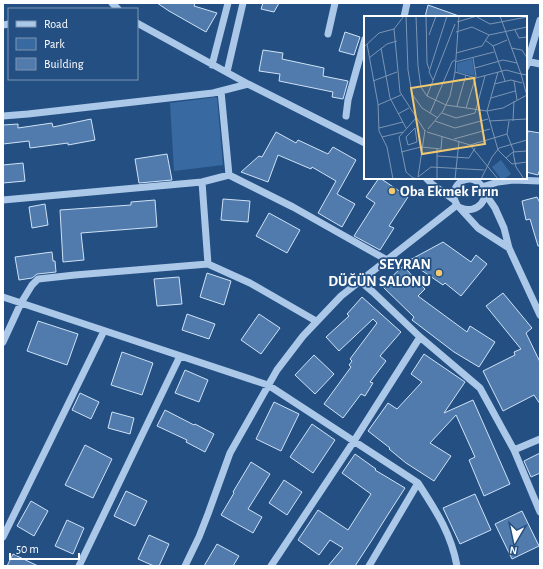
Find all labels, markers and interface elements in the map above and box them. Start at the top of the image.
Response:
legend [8,8,138,80]
inset map [364,16,527,179]
text: Road [44,18,68,30]
text: Park [44,38,65,50]
text: Building [44,58,84,70]
place label: Oba Ekmek Fırın [400,184,499,199]
marker: Oba Ekmek Fırın [387,186,397,196]
place label: SEYRAN DÜĞÜN SALONU [328,257,431,289]
marker: SEYRAN DÜĞÜN SALONU [434,268,444,278]
north arrow [495,521,535,561]
scale bar [10,535,79,561]
text: 50 m [16,543,39,555]
text: N [509,544,518,556]

